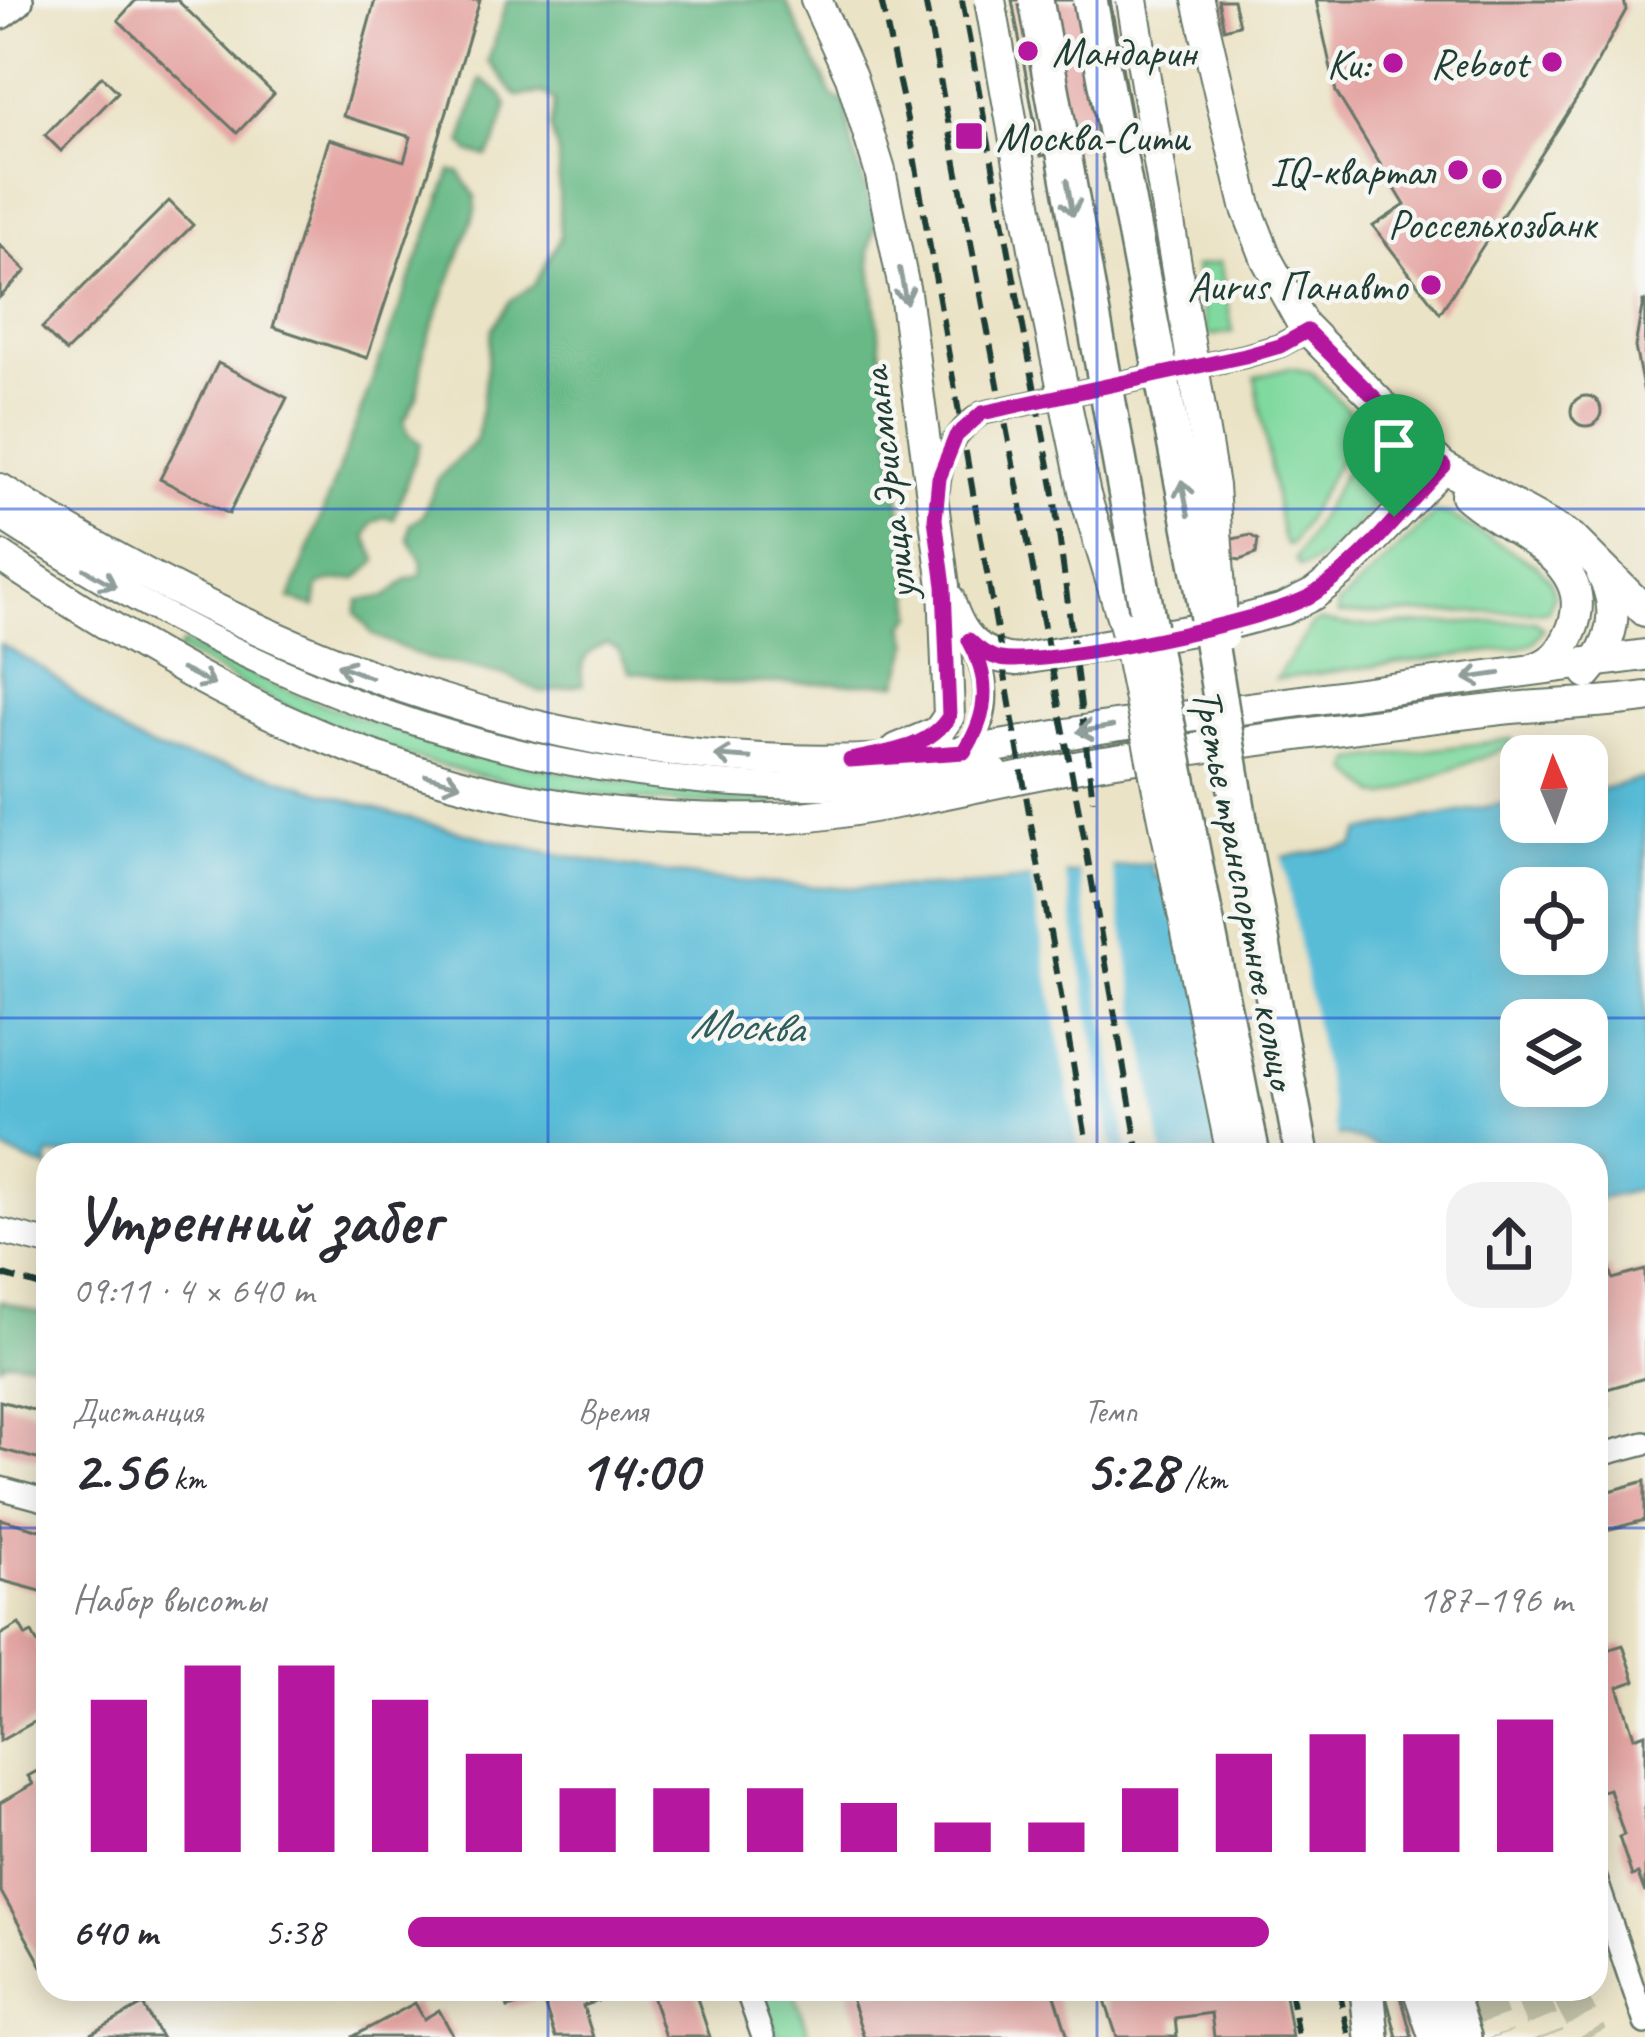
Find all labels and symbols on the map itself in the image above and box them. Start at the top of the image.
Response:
place label: Мандарин [1052,26,1199,79]
place label: Reboot [1430,37,1532,90]
marker: Мандарин [1015,38,1041,64]
place label: Ku: [1327,38,1373,91]
marker: Reboot [1539,49,1565,75]
marker: Ku: [1380,50,1406,76]
place label: Москва-Сити [996,111,1192,164]
marker: Москва-Сити [953,120,985,152]
place label: IQ-квартал [1270,145,1437,198]
marker: IQ-квартал [1445,157,1471,183]
marker: Россельхозбанк [1479,166,1505,192]
one-way arrow [1060,178,1083,217]
place label: Россельхозбанк [1388,198,1599,251]
place label: Aurus Панавто [1187,260,1409,313]
one-way arrow [893,265,915,304]
marker: Aurus Панавто [1418,272,1444,298]
street label: улица Эрисмана [848,361,929,606]
pin [1343,394,1445,517]
one-way arrow [1173,479,1195,518]
one-way arrow [81,567,116,591]
one-way arrow [337,659,374,681]
one-way arrow [1463,665,1502,687]
one-way arrow [179,667,215,689]
street label: Третье транспортное кольцо [1180,684,1310,1097]
one-way arrow [1077,718,1116,741]
north arrow [1500,735,1608,843]
one-way arrow [714,745,753,768]
one-way arrow [423,771,461,793]
water label: Москва [689,994,809,1057]

